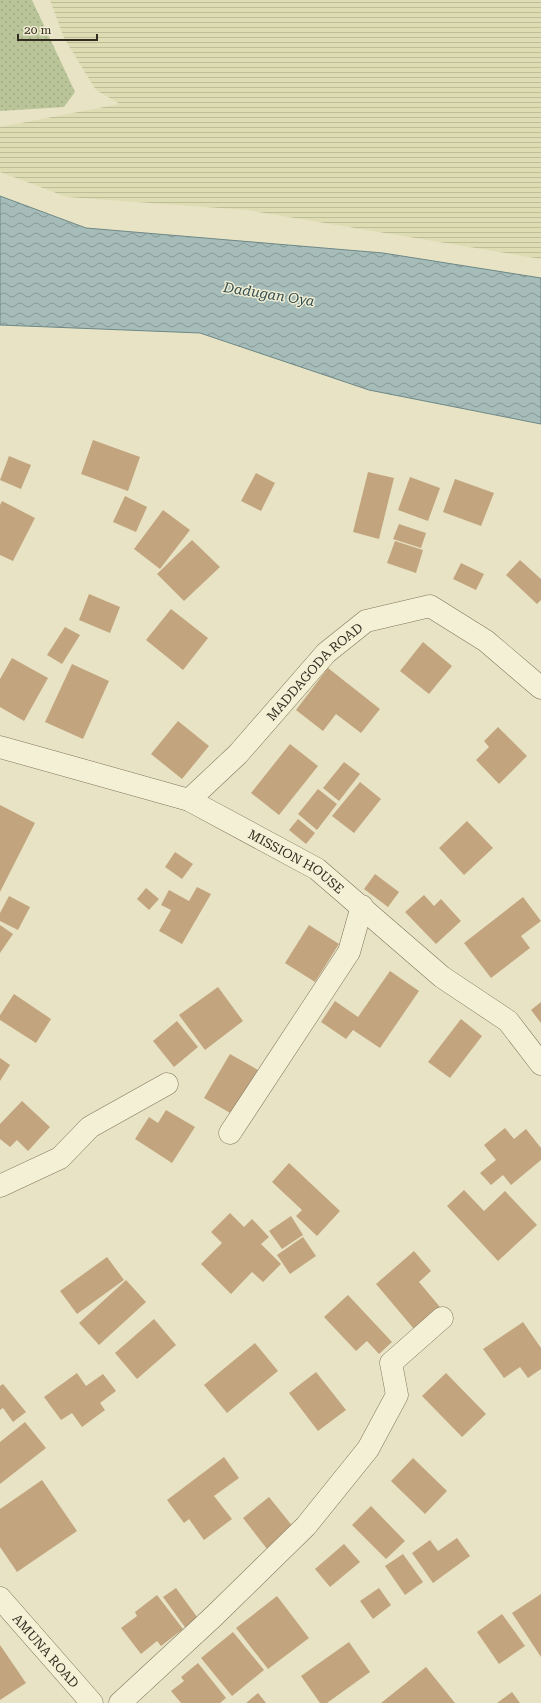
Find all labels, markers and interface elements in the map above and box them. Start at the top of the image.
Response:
scale bar [18,16,97,42]
text: 20 m [24,23,51,37]
water label: Dadugan Oya [221,279,316,309]
street label: MADDAGODA ROAD [263,619,365,723]
street label: MISSION HOUSE [246,826,347,896]
street label: AMUNA ROAD [10,1611,82,1691]

